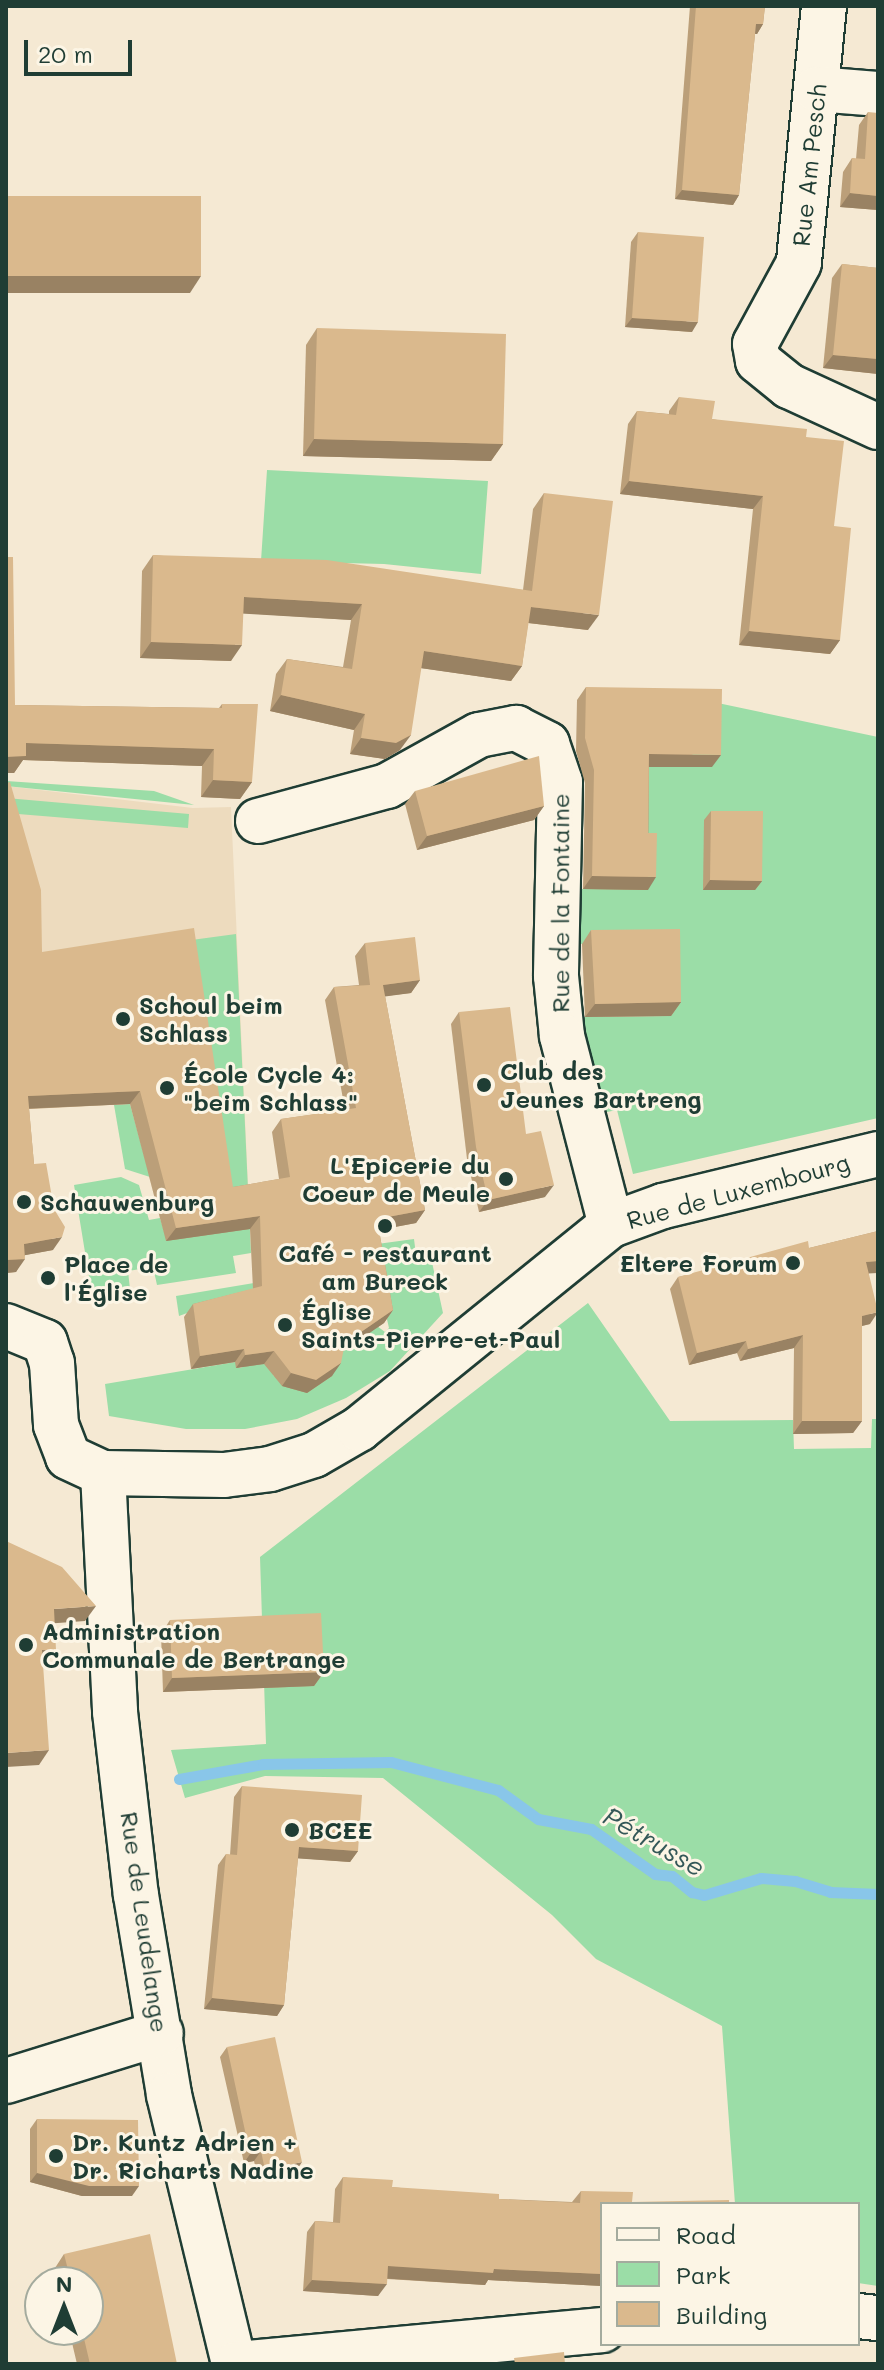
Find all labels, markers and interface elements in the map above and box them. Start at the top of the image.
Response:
scale bar [28,24,136,74]
text: 20 m [38,38,93,69]
street label: Rue Am Pesch [786,82,832,248]
street label: Rue de la Fontaine [546,793,574,1013]
place label: Schoul beim Schlass [139,991,282,1047]
marker: Schoul beim Schlass [114,1010,132,1028]
place label: Club des Jeunes Bartreng [500,1057,702,1113]
place label: École Cycle 4: "beim Schlass" [183,1060,358,1116]
marker: Club des Jeunes Bartreng [475,1076,493,1094]
marker: École Cycle 4: "beim Schlass" [158,1079,176,1097]
street label: Rue de Luxembourg [623,1147,853,1235]
place label: L'Epicerie du Coeur de Meule [302,1151,490,1207]
marker: L'Epicerie du Coeur de Meule [497,1170,515,1188]
place label: Schauwenburg [40,1188,214,1216]
marker: Schauwenburg [15,1193,33,1211]
marker: Café - restaurant am Bureck [376,1217,394,1235]
place label: Café - restaurant am Bureck [278,1239,492,1295]
place label: Eltere Forum [619,1249,777,1277]
place label: Place de l'Église [64,1250,168,1306]
marker: Eltere Forum [784,1254,802,1272]
marker: Place de l'Église [39,1269,57,1287]
place label: Église Saints-Pierre-et-Paul [301,1297,560,1353]
marker: Église Saints-Pierre-et-Paul [276,1316,294,1334]
place label: Administration Communale de Bertrange [42,1617,346,1673]
marker: Administration Communale de Bertrange [17,1636,35,1654]
water label: Pétrusse [598,1800,710,1884]
street label: Rue de Leudelange [115,1810,175,2034]
place label: BCEE [308,1816,373,1844]
marker: BCEE [283,1821,301,1839]
place label: Dr. Kuntz Adrien + Dr. Richarts Nadine [72,2128,314,2184]
marker: Dr. Kuntz Adrien + Dr. Richarts Nadine [47,2147,65,2165]
legend [600,2202,860,2346]
text: Road [676,2219,736,2250]
text: Park [676,2259,730,2290]
north arrow [24,2266,104,2346]
text: N [56,2269,72,2298]
text: Building [676,2299,767,2330]

